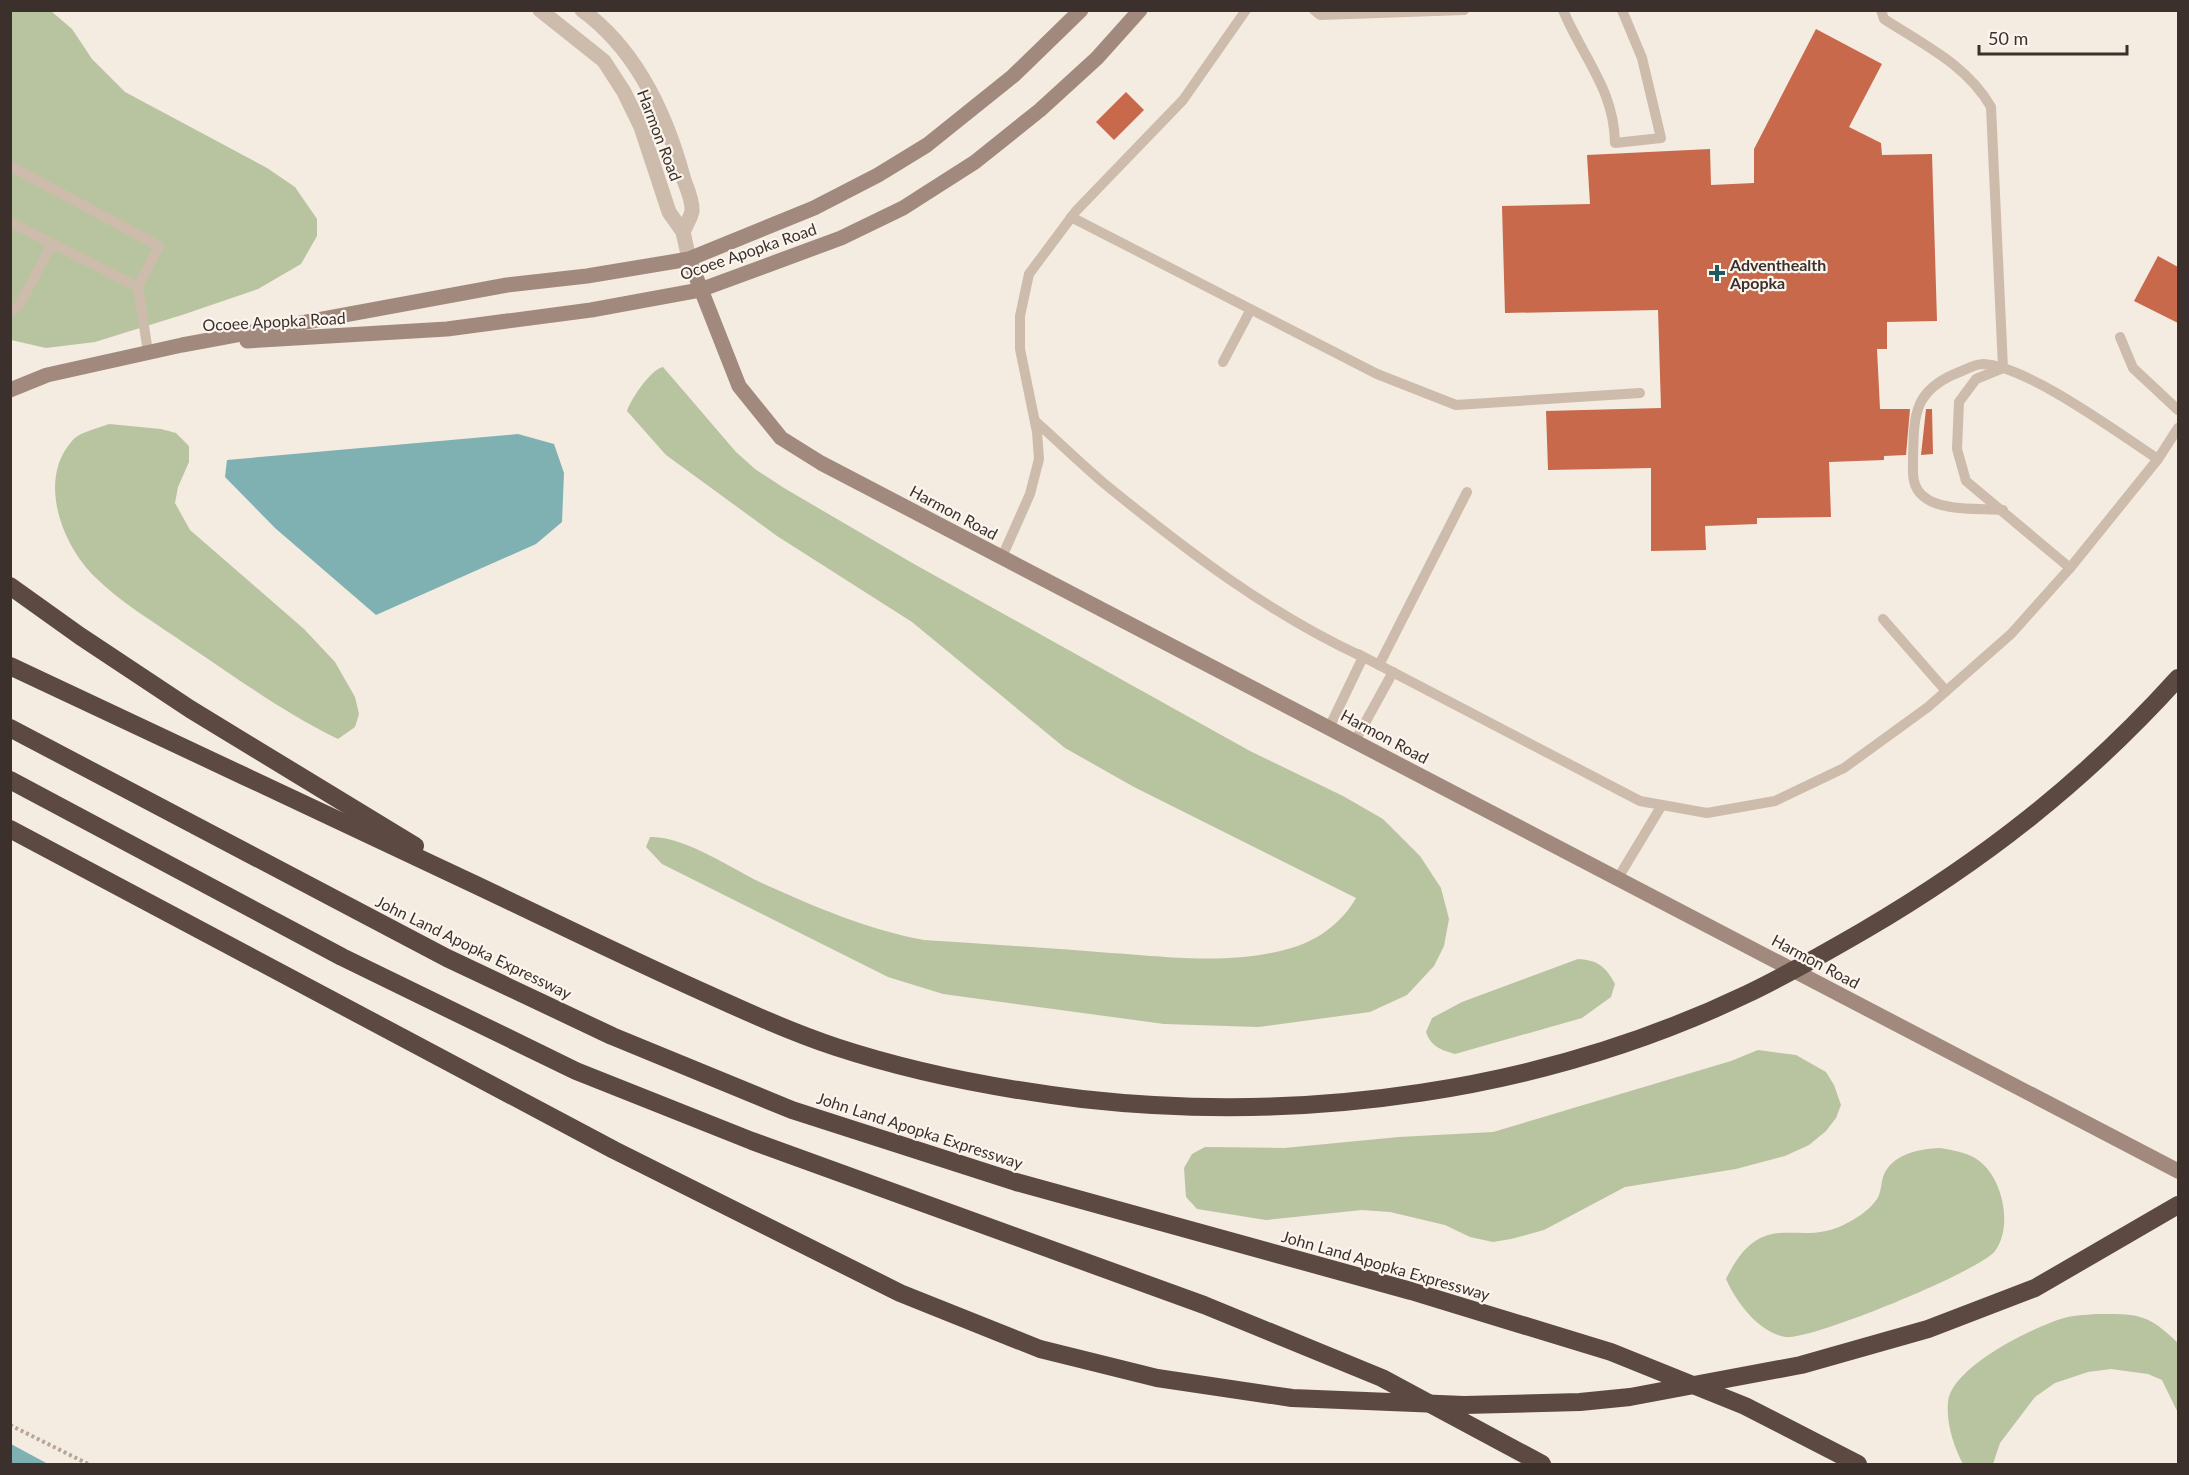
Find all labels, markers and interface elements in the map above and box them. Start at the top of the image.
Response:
scale bar [1979,18,2128,56]
text: 50 m [1988,27,2028,49]
street label: Harmon Road [634,87,686,183]
street label: Ocoee Apopka Road [677,219,819,283]
place label: Adventhealth Apopka [1729,255,1826,292]
marker: Adventhealth Apopka [1708,264,1726,282]
street label: Ocoee Apopka Road [202,308,346,334]
street label: Harmon Road [907,481,1001,543]
street label: Harmon Road [1338,705,1432,767]
street label: John Land Apopka Expressway [373,891,576,1003]
street label: Harmon Road [1769,930,1863,992]
street label: John Land Apopka Expressway [815,1088,1026,1173]
street label: John Land Apopka Expressway [1280,1226,1493,1304]

